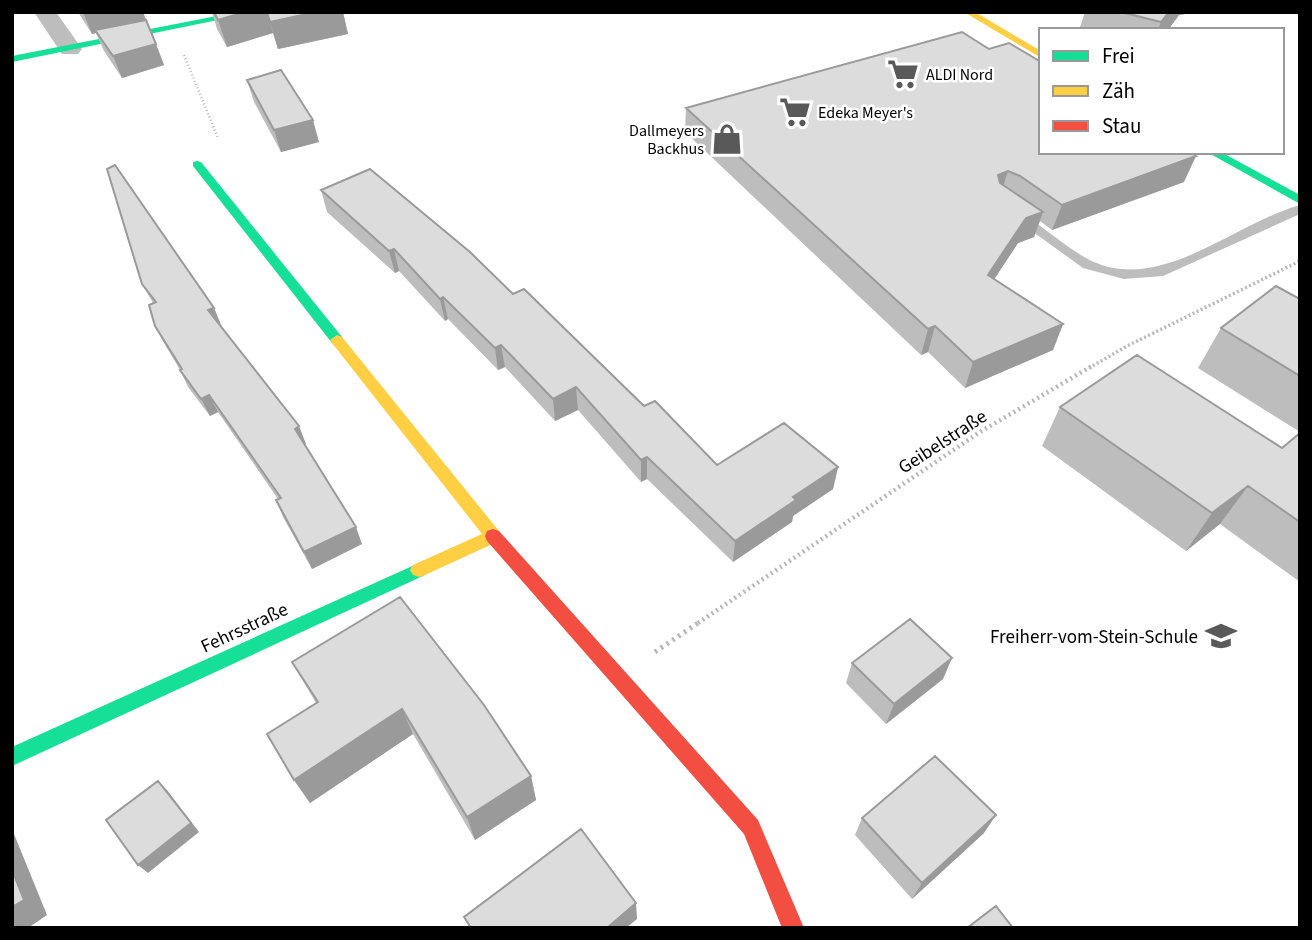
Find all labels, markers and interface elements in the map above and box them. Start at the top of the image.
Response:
legend [1039,28,1284,154]
text: Frei [1102,41,1135,71]
supermarket icon: ALDI Nord [886,57,920,91]
place label: ALDI Nord [926,64,993,86]
text: Zäh [1102,76,1135,106]
supermarket icon: Edeka Meyer's [778,95,812,129]
place label: Edeka Meyer's [818,102,913,124]
text: Stau [1102,111,1141,141]
place label: Dallmeyers Backhus [629,120,704,160]
shop icon: Dallmeyers Backhus [710,122,744,156]
street label: Geibelstraße [893,404,992,481]
street label: Fehrsstraße [197,596,293,660]
school or university icon: Freiherr-vom-Stein-Schule [1204,619,1238,653]
place label: Freiherr-vom-Stein-Schule [990,624,1198,651]

